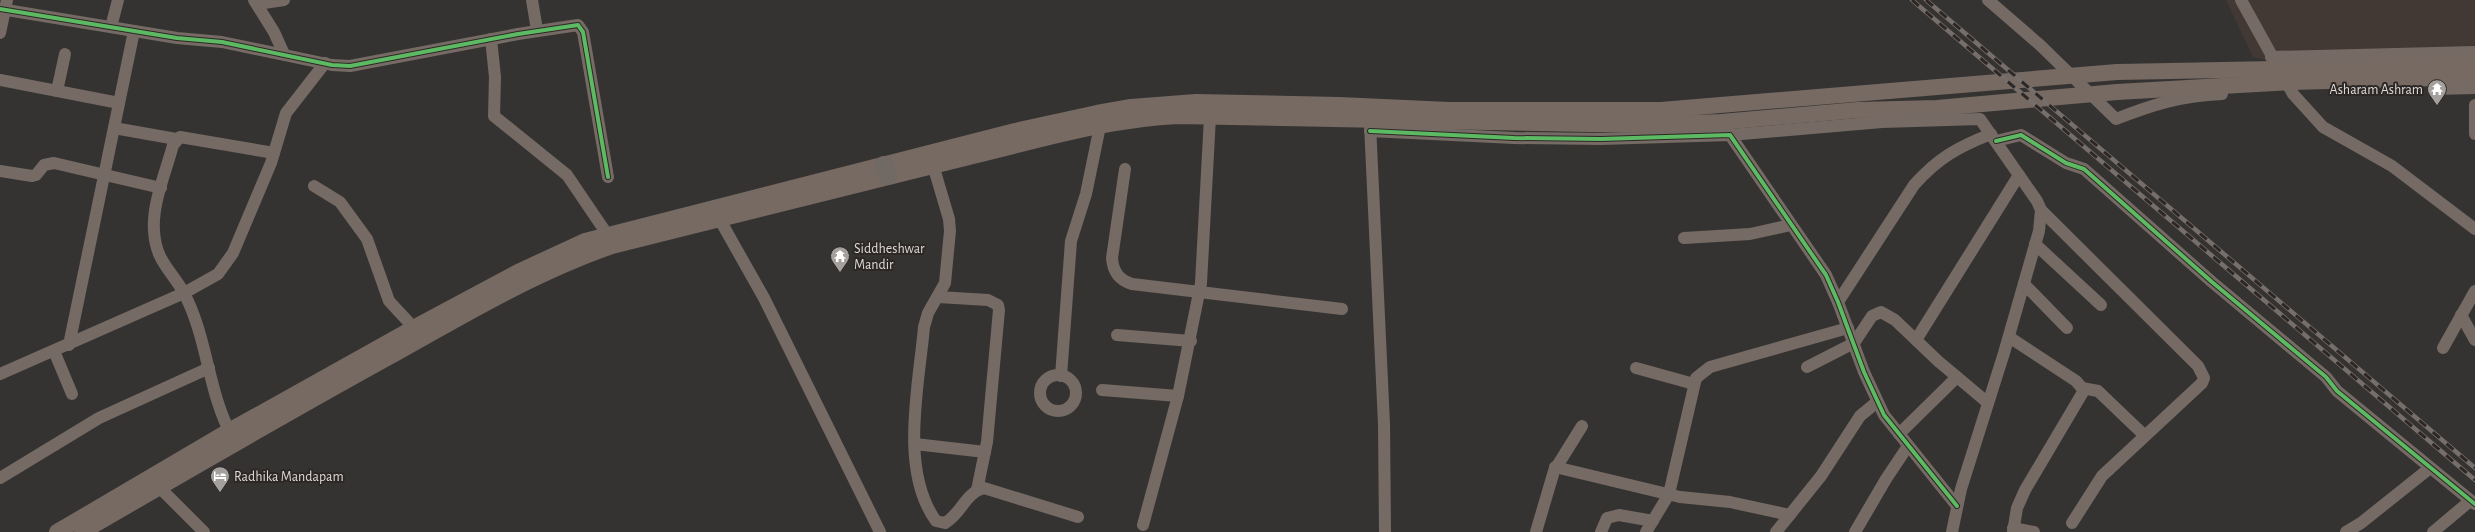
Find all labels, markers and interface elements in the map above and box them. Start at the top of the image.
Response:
temple icon: Asharam Ashram [2426,78,2448,106]
place label: Asharam Ashram [2330,83,2423,97]
place label: Siddheshwar Mandir [854,242,925,272]
temple icon: Siddheshwar Mandir [829,245,851,273]
hotel icon: Radhika Mandapam [209,465,231,493]
place label: Radhika Mandapam [234,470,344,484]

